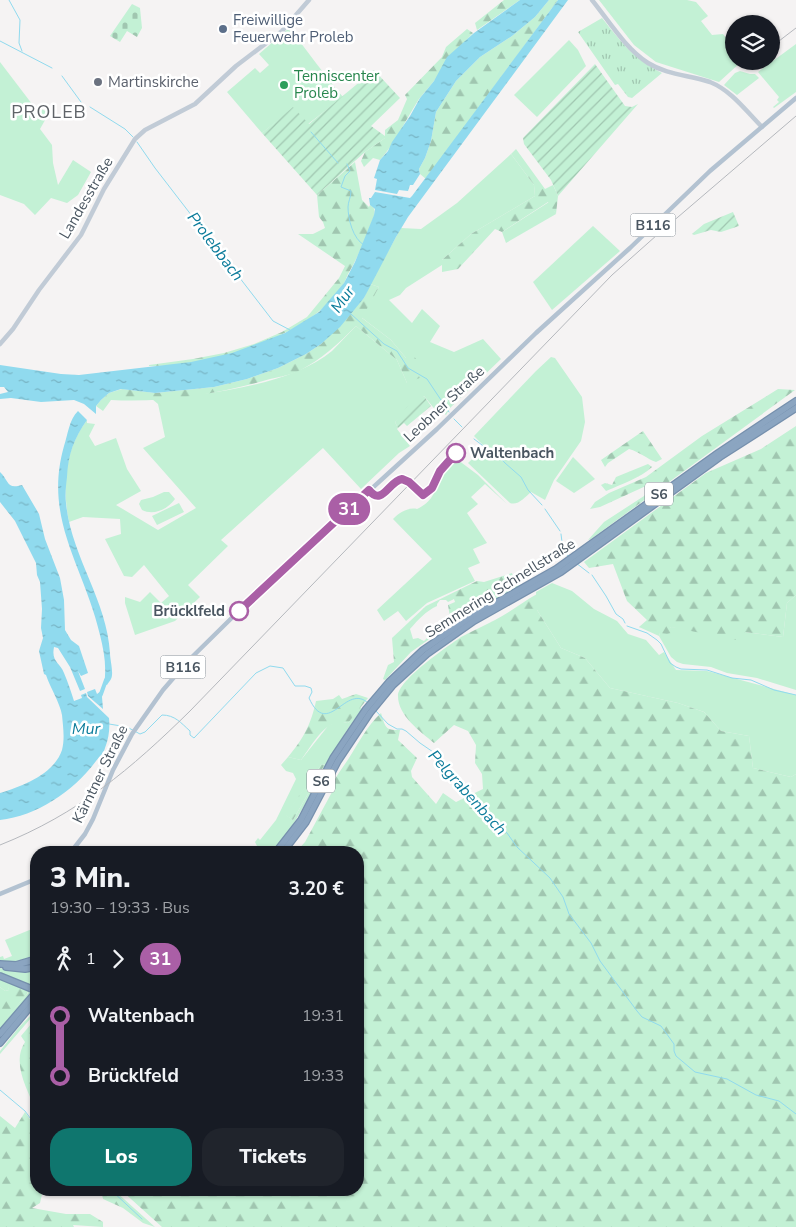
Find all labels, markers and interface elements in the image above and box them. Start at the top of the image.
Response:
place label: Freiwillige Feuerwehr Proleb [233,10,354,47]
map controls [725,15,780,70]
button: layers [725,15,780,70]
marker: Freiwillige Feuerwehr Proleb [217,23,229,35]
place label: Tenniscenter Proleb [294,66,380,103]
place label: Martinskirche [108,72,199,92]
marker: Martinskirche [92,76,104,88]
marker: Tenniscenter Proleb [278,79,290,91]
district label: PROLEB [11,100,87,124]
street label: Landesstraße [54,153,118,243]
water label: Prolebbach [182,208,248,286]
road number: B116 [630,214,676,236]
water label: Mur [326,281,361,318]
street label: Leobner Straße [399,361,489,447]
marker: Waltenbach [446,443,466,463]
place label: Waltenbach [470,443,554,463]
road number: S6 [645,482,673,506]
line badge: 31 [326,493,372,525]
text: 31 [338,497,360,521]
street label: Semmering Schnellstraße [421,533,579,643]
place label: Brücklfeld [153,601,225,621]
marker: Brücklfeld [229,601,249,621]
road number: B116 [160,656,206,679]
water label: Mur [72,718,101,740]
street label: Kärntner Straße [68,721,132,827]
water label: Pelgrabenbach [423,745,511,840]
road number: S6 [307,769,335,792]
text: 3 Min. [50,859,131,897]
text: 3.20 € [289,876,344,902]
text: 19:30 – 19:33 · Bus [50,897,190,919]
icon: walk [50,945,78,973]
icon: forward [104,945,132,973]
text: 31 [150,947,171,971]
text: 1 [86,948,96,970]
text: Waltenbach [88,1003,195,1029]
text: 19:31 [302,1005,344,1027]
text: Brücklfeld [88,1063,179,1089]
text: 19:33 [302,1065,344,1087]
button: Los [50,1128,192,1186]
button: Tickets [202,1128,344,1186]

